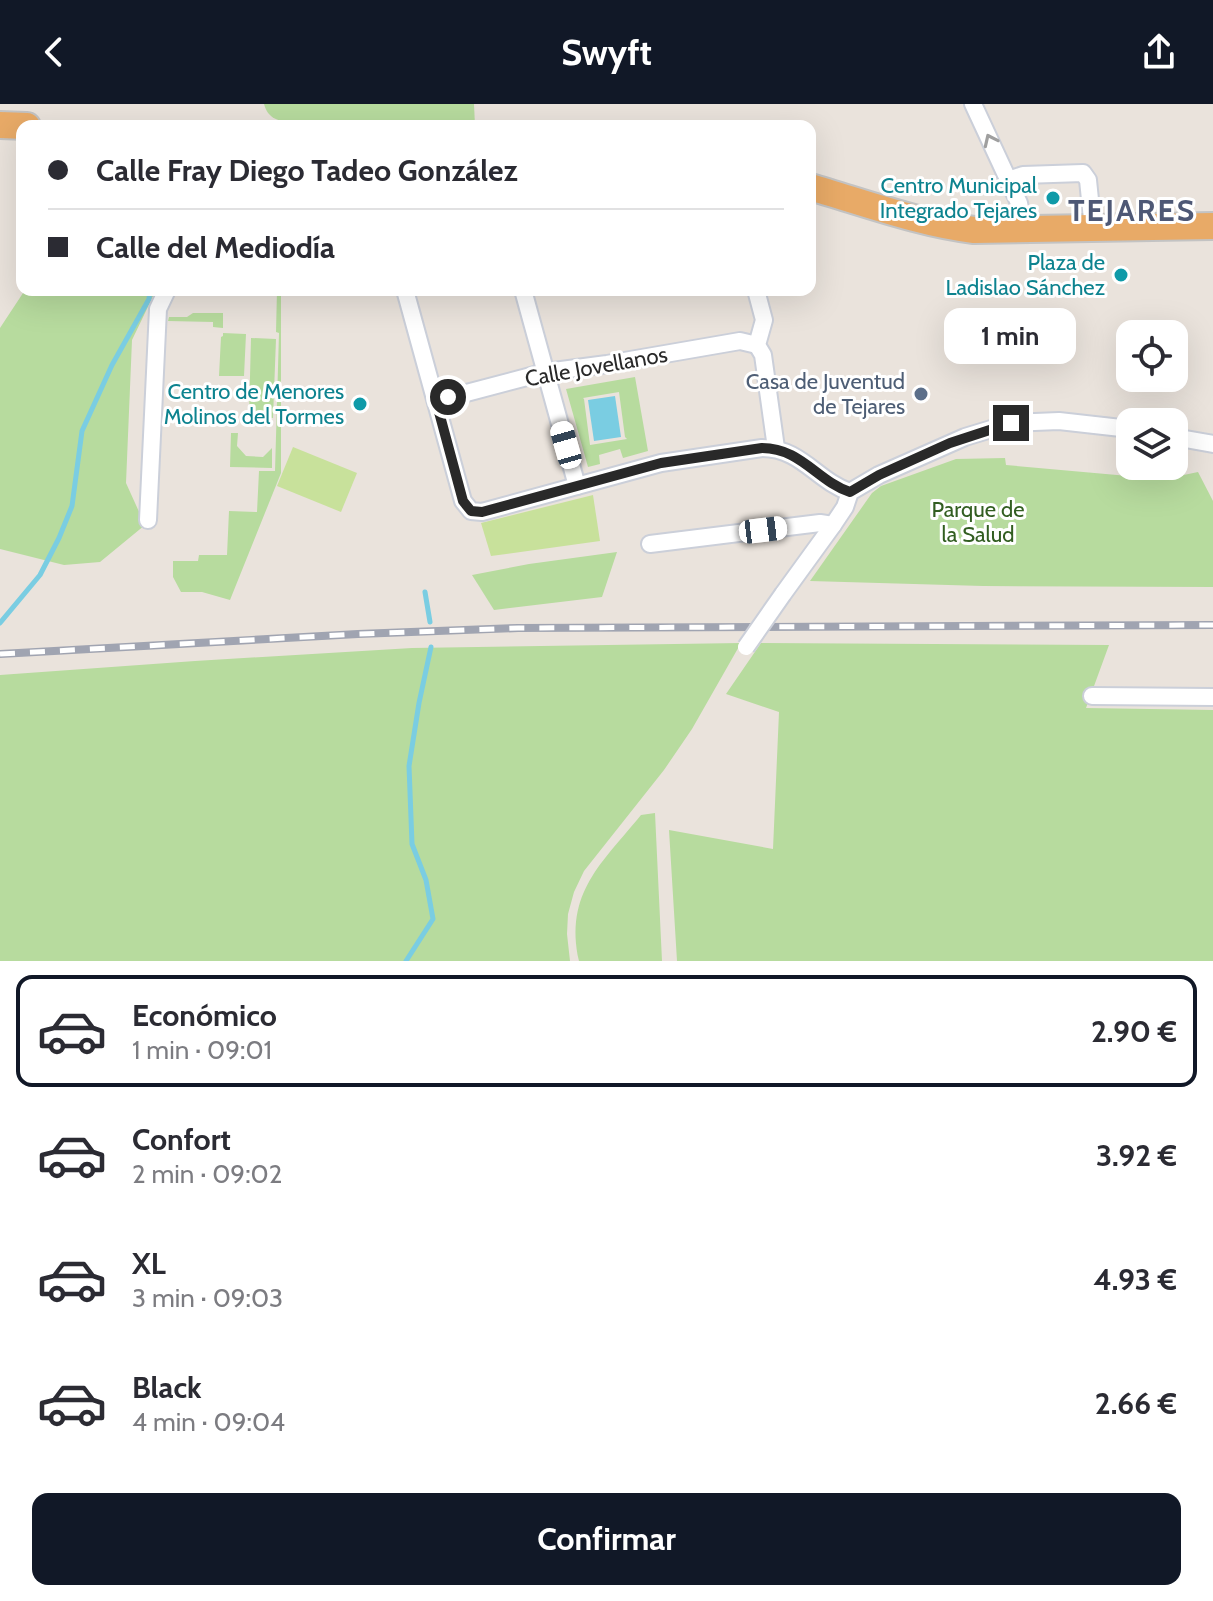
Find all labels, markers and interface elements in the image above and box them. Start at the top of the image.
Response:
icon: back [32,30,76,74]
text: Swyft [561,30,652,74]
icon: share [1137,30,1181,74]
one-way arrow [984,134,1000,148]
text: Calle Fray Diego Tadeo González [96,152,518,189]
place label: Centro Municipal Integrado Tejares [880,172,1038,224]
marker: Centro Municipal Integrado Tejares [1044,189,1062,207]
district label: TEJARES [1068,192,1196,229]
text: Calle del Mediodía [96,229,335,266]
place label: Plaza de Ladislao Sánchez [945,249,1105,301]
marker: Plaza de Ladislao Sánchez [1112,266,1130,284]
callout: 1 min [945,307,1077,363]
text: 1 min [981,320,1039,352]
map controls [1116,320,1188,480]
button: locate [1116,320,1188,392]
street label: Calle Jovellanos [523,341,669,392]
place label: Casa de Juventud de Tejares [746,368,905,420]
place label: Centro de Menores Molinos del Tormes [164,378,344,430]
route start [430,379,466,415]
marker: Casa de Juventud de Tejares [912,385,930,403]
marker: Centro de Menores Molinos del Tormes [351,395,369,413]
route end [993,405,1029,441]
button: layers [1116,408,1188,480]
car [548,419,584,471]
park label: Parque de la Salud [932,496,1024,548]
car [738,515,788,545]
icon: car [36,995,108,1067]
text: Económico [132,997,277,1034]
text: 2.90 € [1091,1013,1177,1050]
text: 1 min · 09:01 [132,1034,272,1066]
icon: car [36,1119,108,1191]
text: Confort [132,1121,231,1158]
text: 3.92 € [1096,1137,1177,1174]
text: 2 min · 09:02 [132,1158,282,1190]
icon: car [36,1243,108,1315]
text: XL [132,1245,166,1282]
text: 4.93 € [1093,1261,1177,1298]
text: 3 min · 09:03 [132,1282,283,1314]
icon: car [36,1367,108,1439]
text: Black [132,1369,202,1406]
text: 2.66 € [1095,1385,1177,1422]
text: 4 min · 09:04 [132,1406,285,1438]
button: Confirmar [32,1493,1181,1585]

